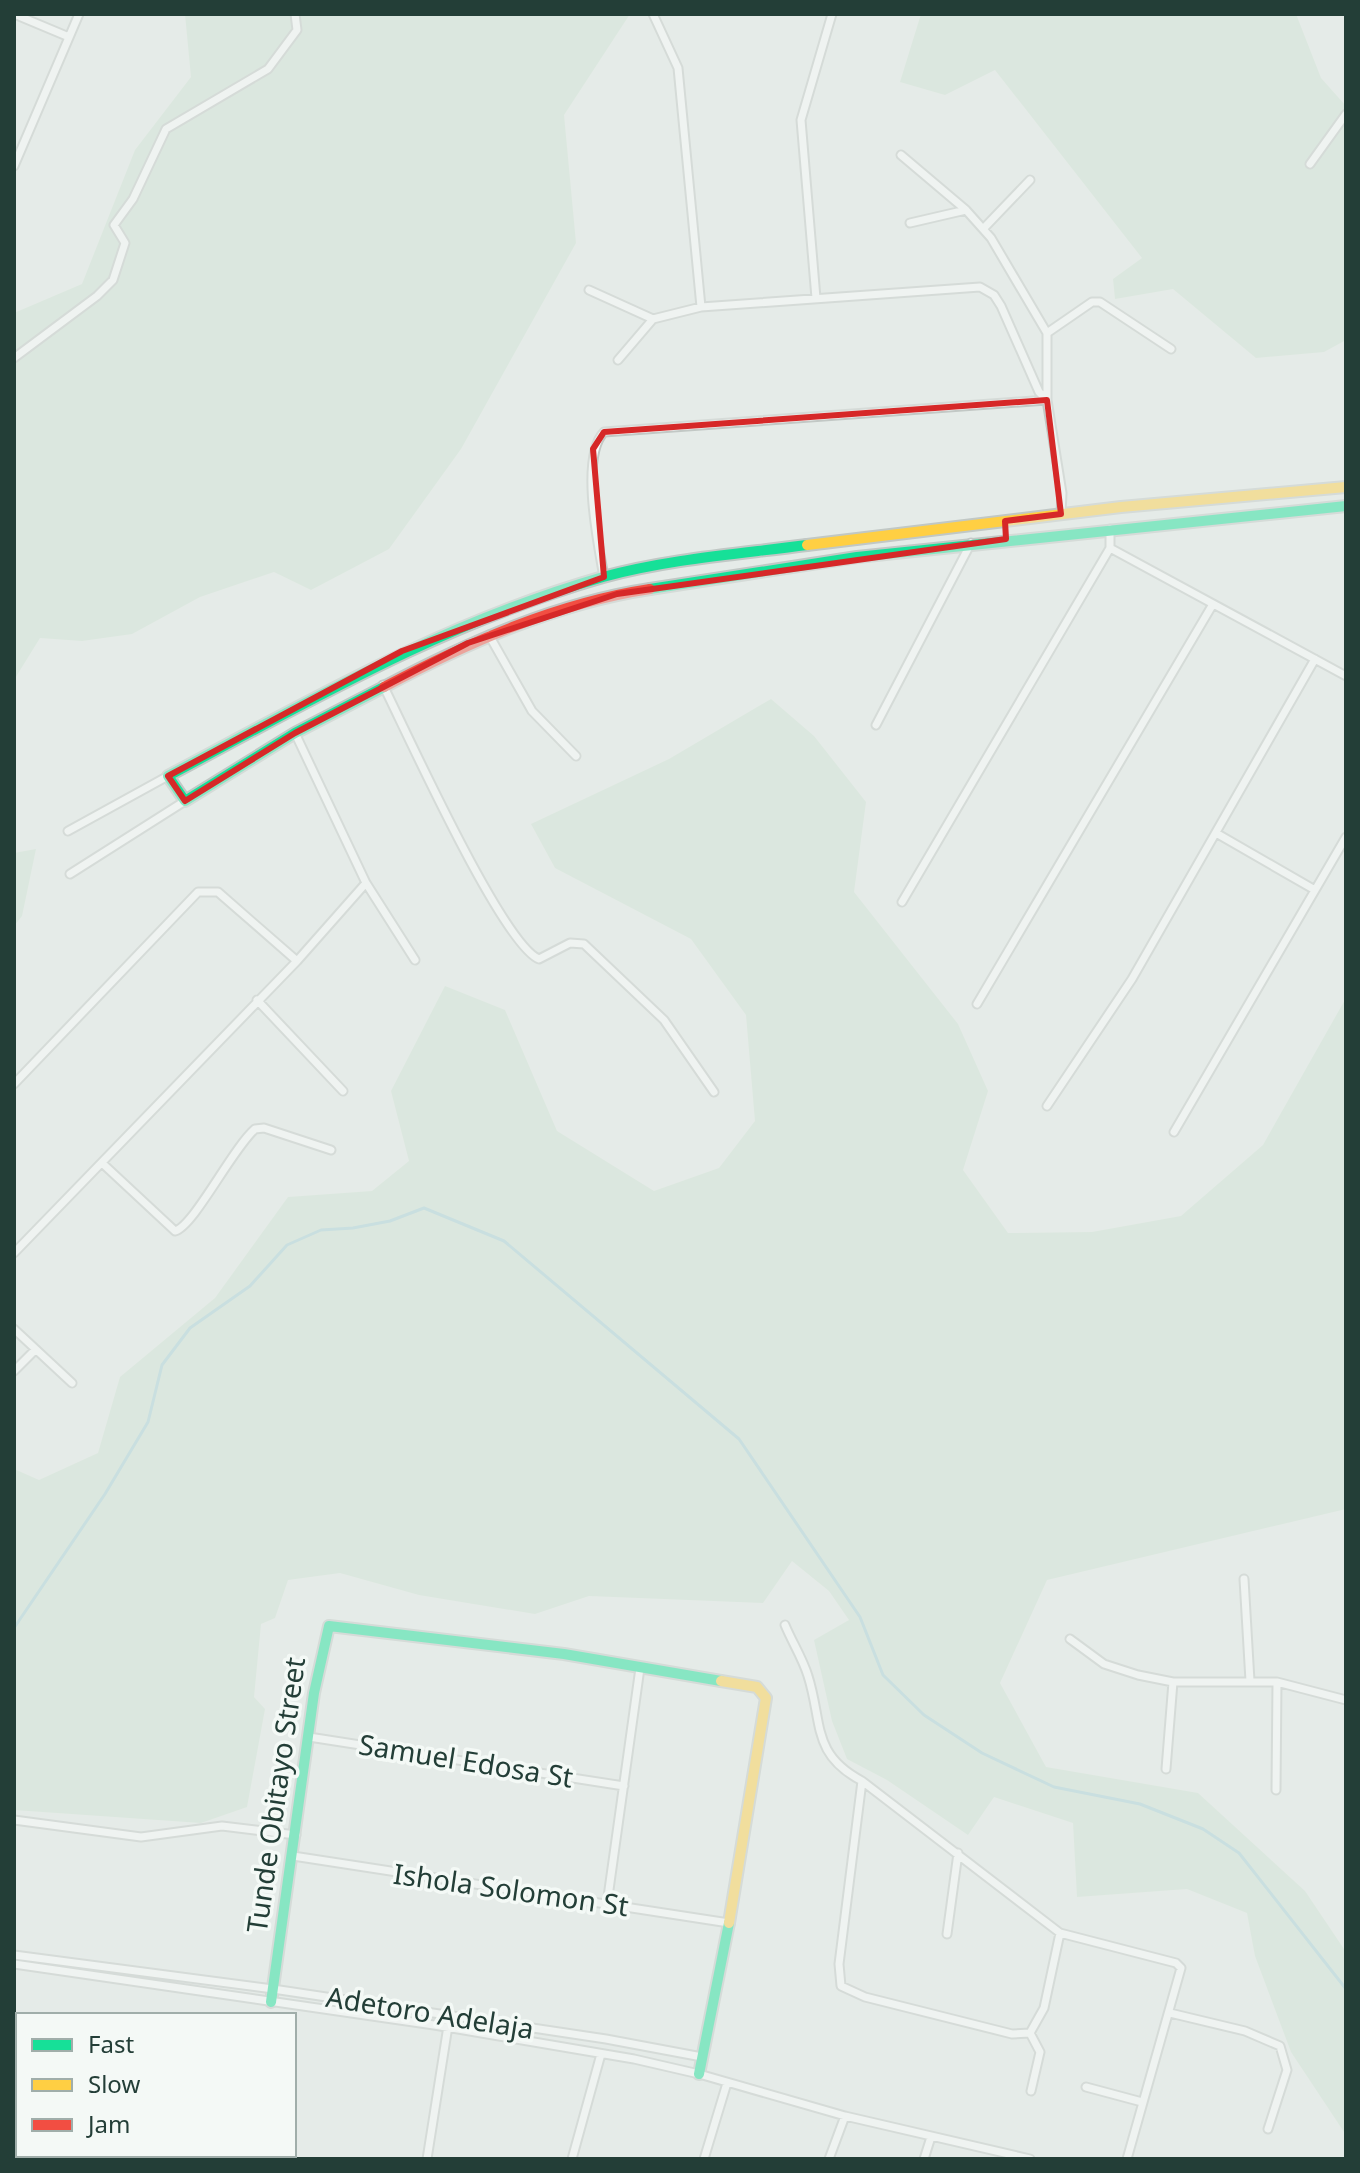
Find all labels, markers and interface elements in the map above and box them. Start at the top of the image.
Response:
street label: Tunde Obitayo Street [237,1655,313,1935]
street label: Samuel Edosa St [356,1724,576,1796]
street label: Ishola Solomon St [391,1854,631,1924]
street label: Adetoro Adelaja [324,1977,537,2047]
legend [16,2013,296,2157]
text: Fast [88,2027,134,2060]
text: Slow [88,2067,140,2100]
text: Jam [86,2107,130,2140]

